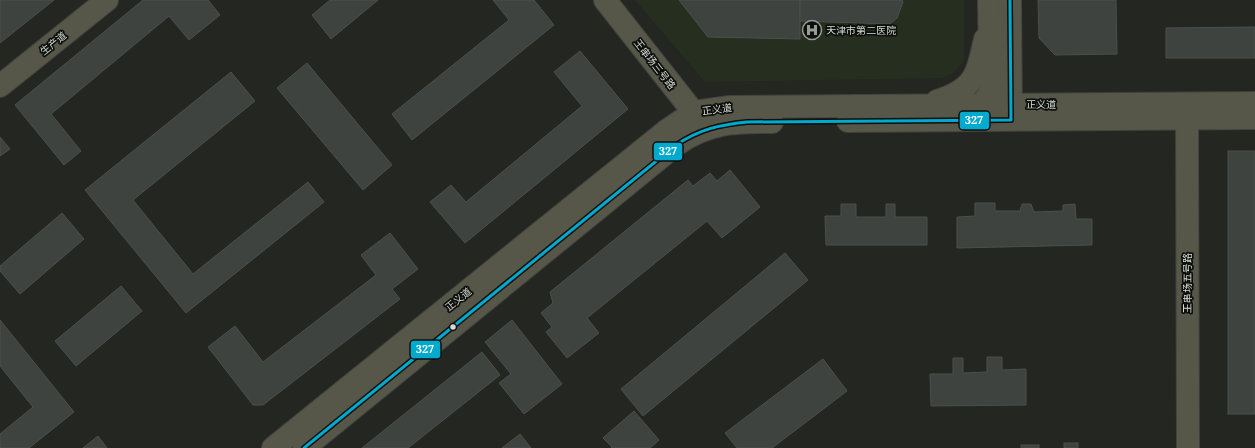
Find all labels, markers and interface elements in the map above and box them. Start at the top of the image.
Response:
hospital icon: 天津市第二医院 [801,19,823,41]
place label: 天津市第二医院 [826,23,896,37]
street label: 生产道 [37,28,69,58]
street label: 王串场三号路 [631,36,679,92]
street label: 正义道 [1026,97,1056,111]
street label: 正义道 [701,100,733,118]
line badge: 327 [959,111,990,130]
text: 327 [965,112,983,127]
line badge: 327 [653,142,683,161]
text: 327 [659,143,677,158]
street label: 王串场五号路 [1180,253,1194,313]
street label: 正义道 [442,284,474,314]
unlabelled marker [448,322,458,332]
line badge: 327 [410,340,441,359]
text: 327 [416,341,434,356]

